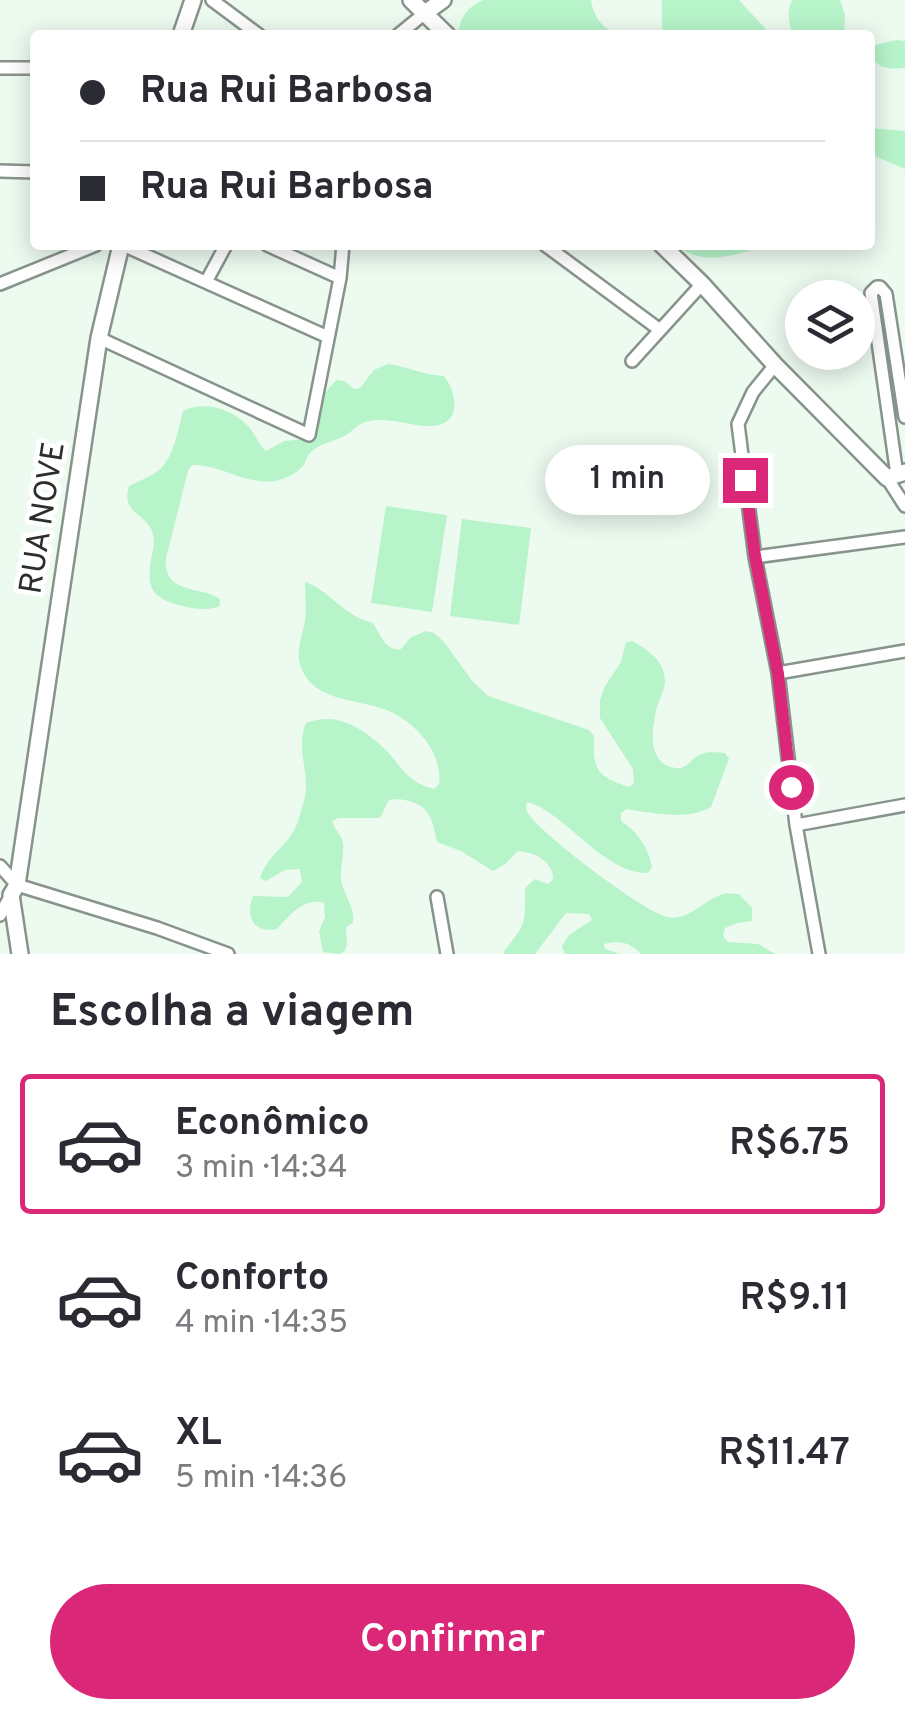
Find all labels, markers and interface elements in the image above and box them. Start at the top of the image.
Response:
text: Rua Rui Barbosa [140,68,433,117]
text: Rua Rui Barbosa [140,164,433,213]
map controls [785,280,875,370]
button: layers [785,280,875,370]
street label: RUA NOVE [12,439,76,597]
callout: 1 min [545,445,710,515]
route end [723,458,768,503]
text: 1 min [590,460,665,500]
route start [769,765,814,810]
text: Escolha a viagem [50,985,415,1042]
icon: car [55,1099,145,1189]
text: Econômico [175,1100,370,1149]
text: R$6.75 [729,1120,850,1169]
text: 3 min · 14:34 [175,1149,348,1189]
icon: car [55,1254,145,1344]
text: Conforto [175,1255,329,1304]
text: R$9.11 [740,1275,850,1324]
text: 4 min · 14:35 [175,1304,348,1344]
icon: car [55,1409,145,1499]
text: XL [175,1410,222,1459]
text: R$11.47 [718,1430,850,1479]
text: 5 min · 14:36 [175,1459,347,1499]
button: Confirmar [50,1584,855,1699]

